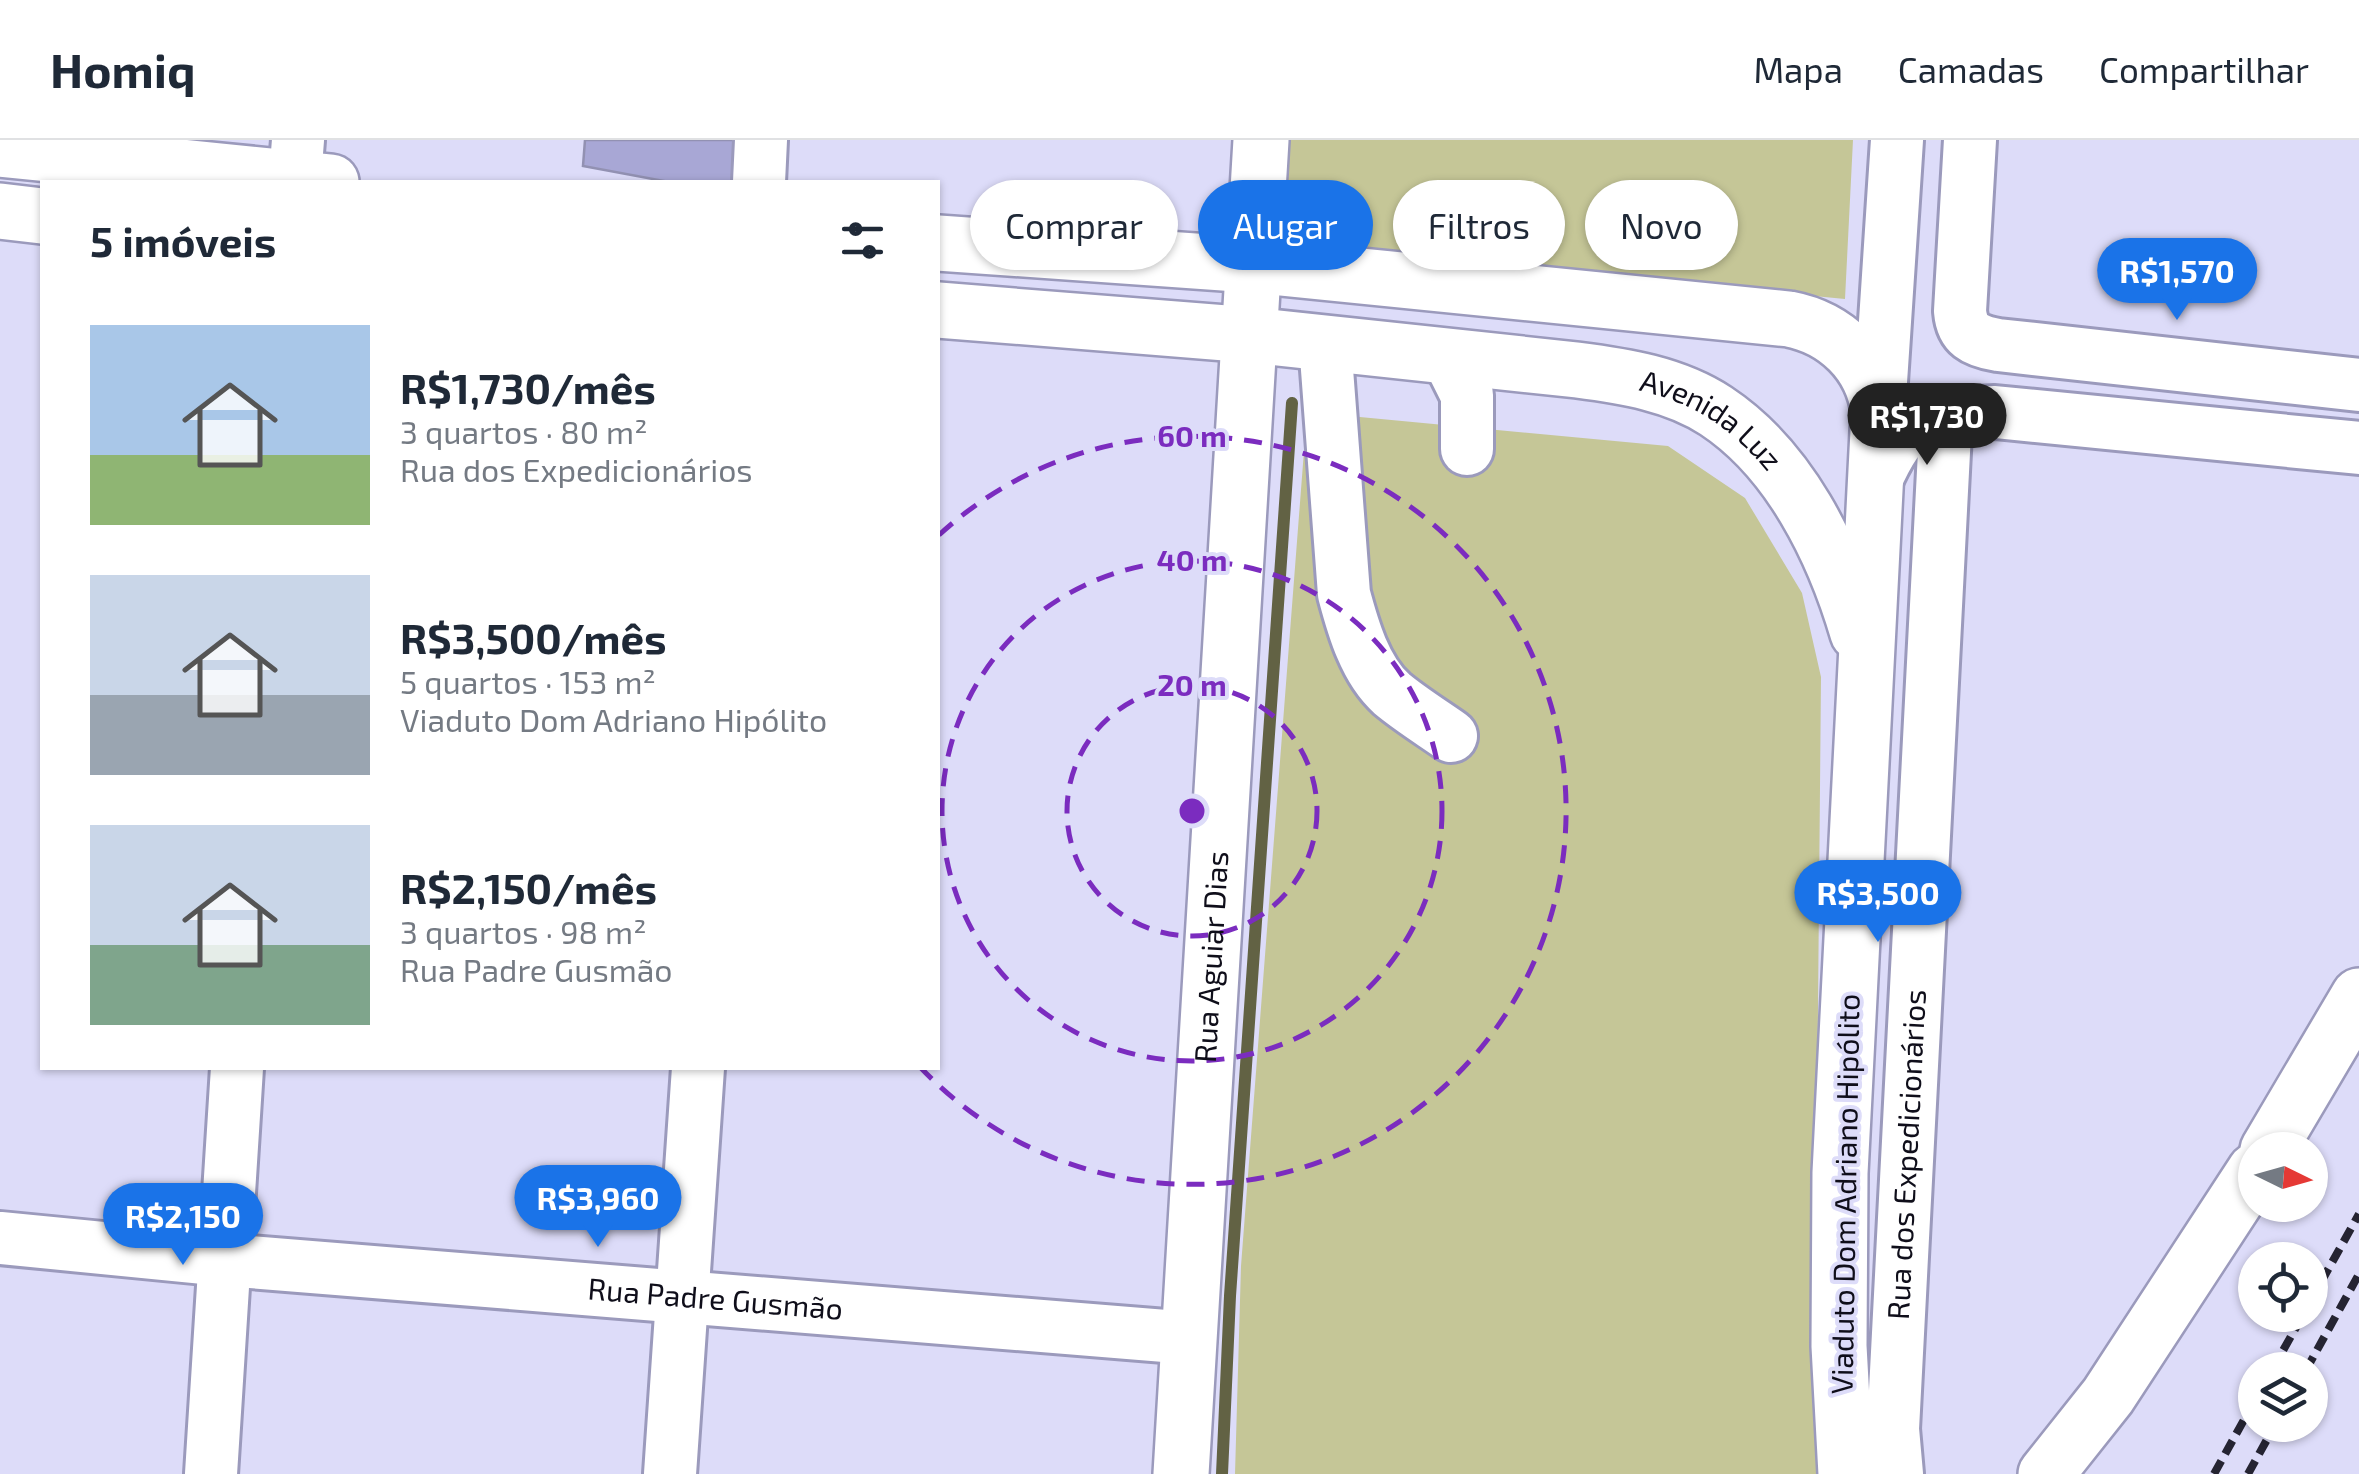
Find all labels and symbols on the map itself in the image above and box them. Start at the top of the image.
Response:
pin: R$1,570 [2085,238,2269,323]
street label: Avenida Luz [1637,361,1791,476]
pin: R$1,730 [1835,383,2019,468]
text: 60 m [1157,417,1227,453]
text: 40 m [1157,541,1227,577]
text: 20 m [1157,666,1227,702]
centre of rings [1174,793,1210,829]
street label: Rua Aguiar Dias [1186,850,1234,1064]
pin: R$3,500 [1786,860,1970,945]
street label: Rua dos Expedicionários [1879,988,1932,1321]
street label: Viaduto Dom Adriano Hipólito [1823,993,1865,1395]
north arrow [2238,1132,2328,1222]
pin: R$3,960 [506,1165,690,1250]
pin: R$2,150 [91,1183,275,1268]
street label: Rua Padre Gusmão [587,1269,844,1326]

